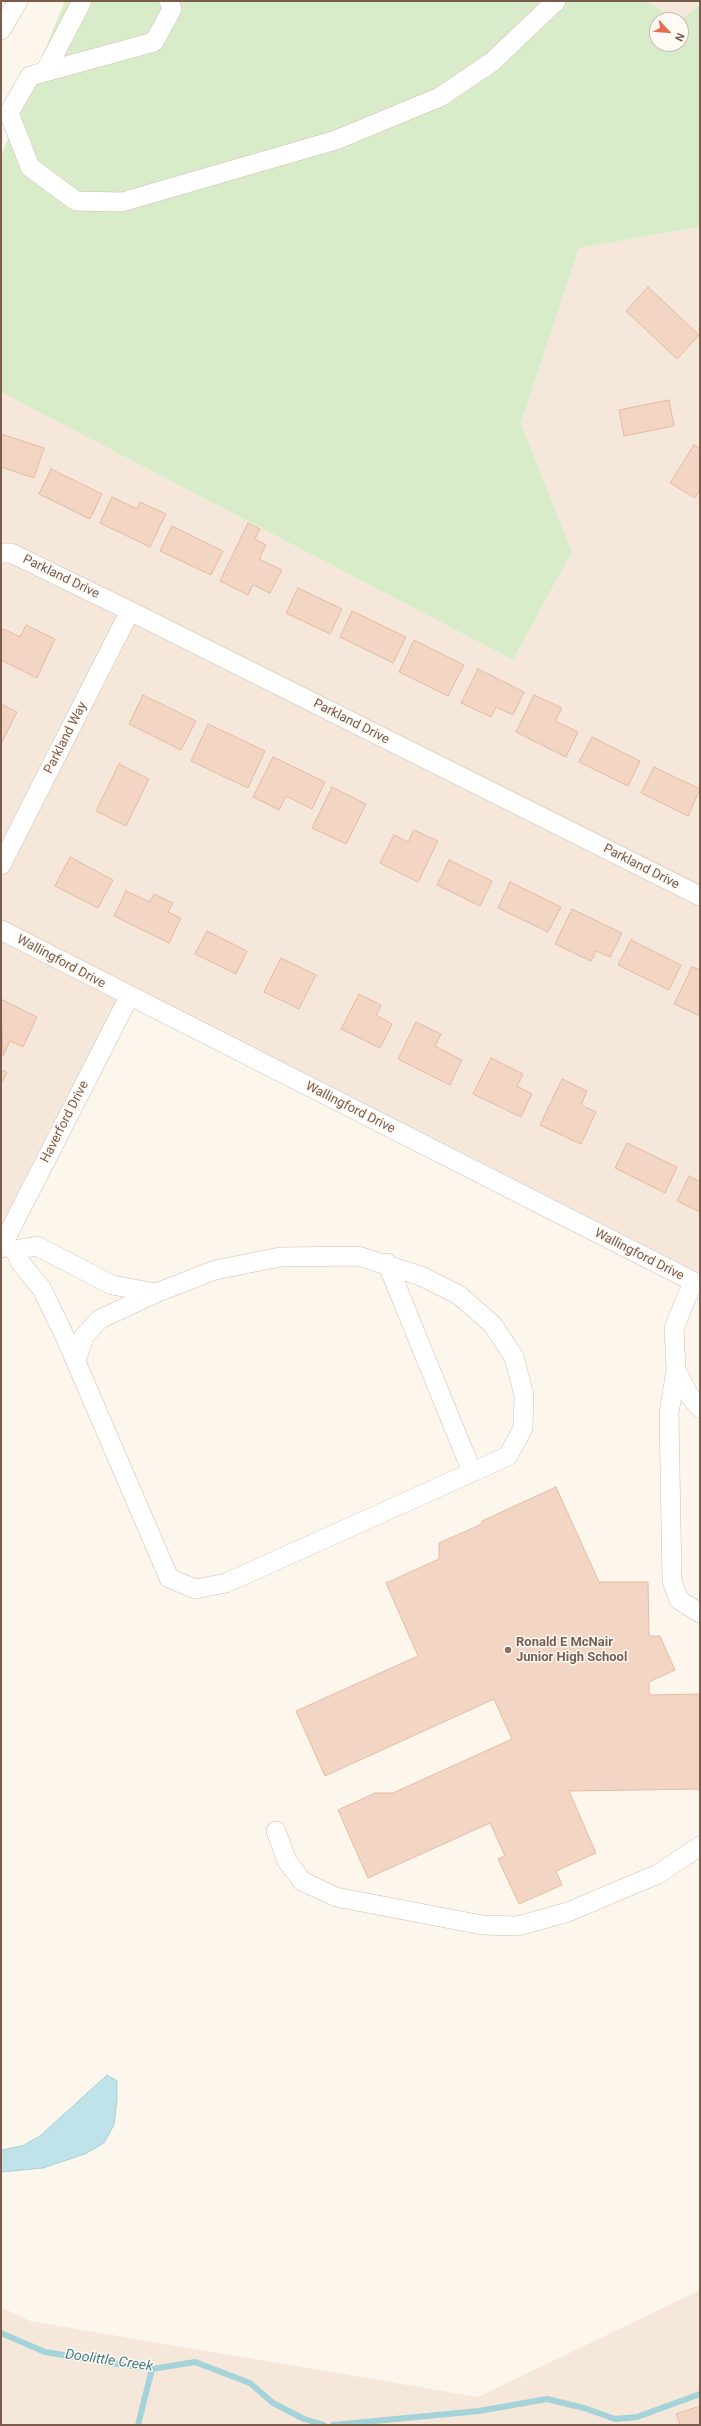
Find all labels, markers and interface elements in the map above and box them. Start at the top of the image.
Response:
north arrow [649,12,689,52]
text: N [672,31,687,43]
street label: Parkland Drive [20,552,102,602]
street label: Parkland Drive [310,696,392,748]
street label: Parkland Way [41,699,91,777]
street label: Parkland Drive [600,841,682,893]
street label: Wallingford Drive [14,932,108,992]
street label: Haverford Drive [38,1078,92,1166]
street label: Wallingford Drive [303,1079,397,1137]
street label: Wallingford Drive [592,1226,686,1284]
place label: Ronald E McNair Junior High School [516,1635,627,1666]
marker: Ronald E McNair Junior High School [503,1645,513,1655]
water label: Doolittle Creek [64,2347,154,2375]

